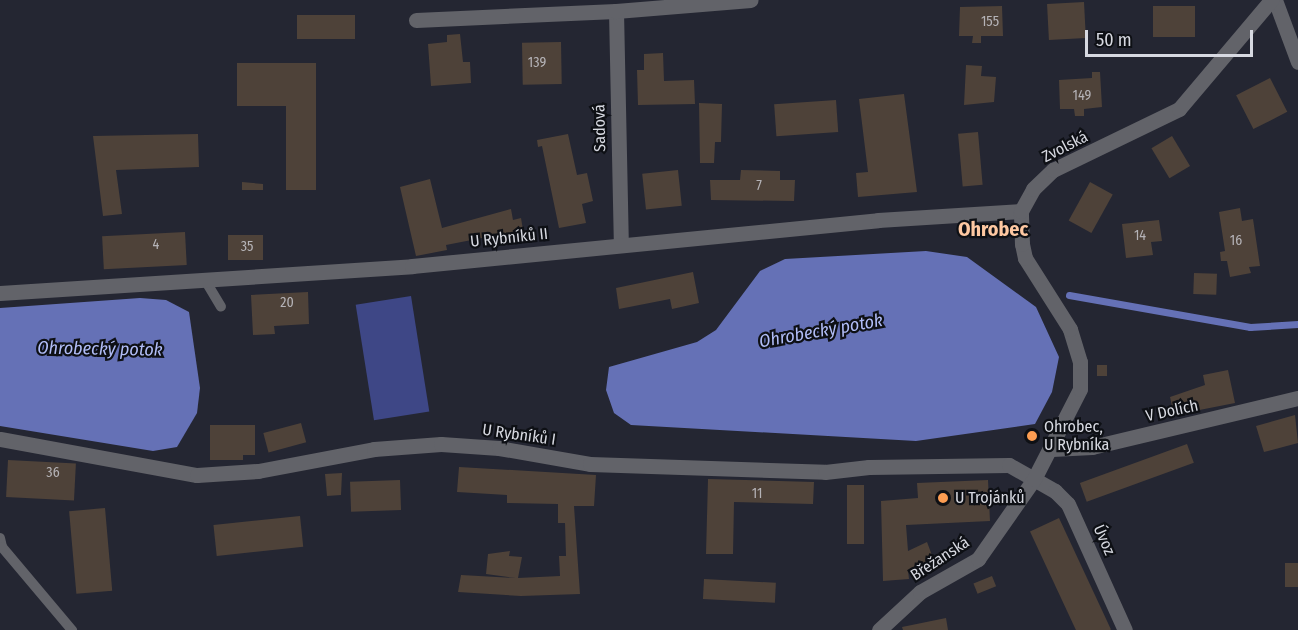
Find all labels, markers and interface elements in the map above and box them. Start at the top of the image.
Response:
house number: 155 [981,14,999,30]
scale bar [1088,18,1256,56]
text: 50 m [1096,29,1132,51]
house number: 139 [528,55,546,71]
house number: 149 [1073,88,1091,104]
street label: Sadová [590,104,610,152]
street label: Zvolská [1039,127,1091,167]
house number: 7 [756,178,762,194]
district label: Ohrobec [958,217,1028,241]
street label: U Rybníků II [469,224,549,252]
house number: 14 [1134,228,1146,244]
house number: 16 [1230,233,1242,249]
house number: 4 [153,237,159,253]
house number: 35 [241,239,253,255]
house number: 20 [280,295,294,311]
water label: Ohrobecký potok [757,309,885,353]
water label: Ohrobecký potok [37,337,163,361]
street label: V Dolích [1144,396,1200,426]
place label: Ohrobec, U Rybníka [1044,417,1109,455]
street label: U Rybníků I [481,420,557,450]
marker: Ohrobec, U Rybníka [1025,429,1039,443]
house number: 36 [46,465,60,481]
house number: 11 [752,486,762,502]
place label: U Trojánků [955,488,1025,508]
marker: U Trojánků [936,491,950,505]
street label: Úvoz [1089,522,1119,558]
street label: Břežanská [907,533,973,585]

